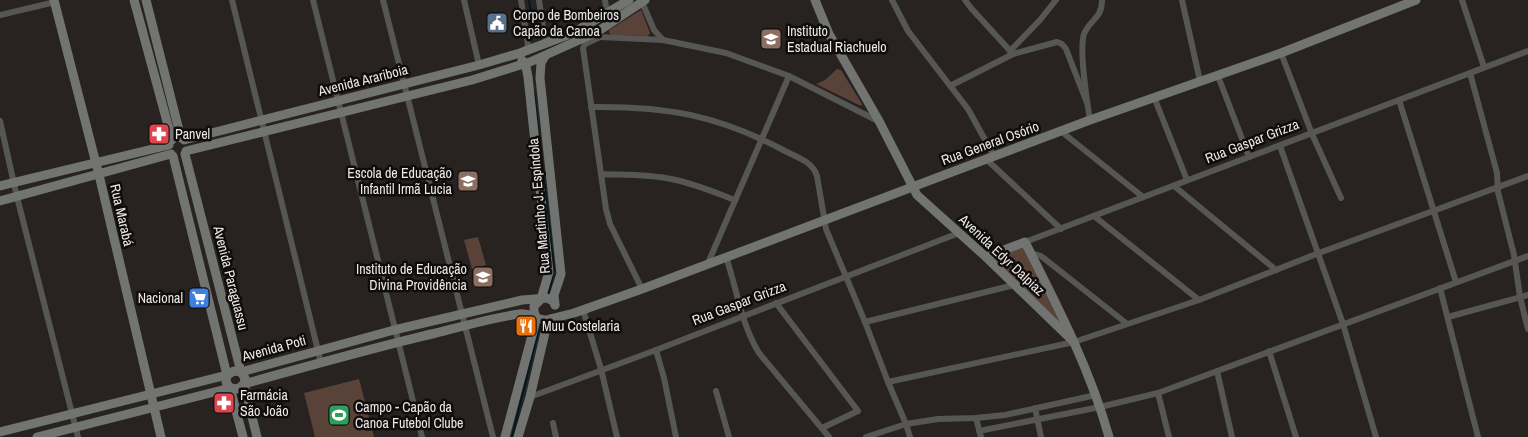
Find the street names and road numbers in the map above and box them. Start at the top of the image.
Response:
street label: Avenida Arariboia [315,60,410,100]
street label: Rua Gaspar Grizza [1203,115,1302,167]
street label: Rua General Osório [939,117,1041,169]
street label: Rua Martinho J. Espíndola [524,137,554,274]
street label: Rua Marabá [106,182,138,248]
street label: Avenida Edyr Dalpiaz [955,210,1049,300]
street label: Avenida Paraguassu [209,223,253,332]
street label: Rua Gaspar Grizza [690,277,789,329]
street label: Avenida Poti [239,331,308,365]

